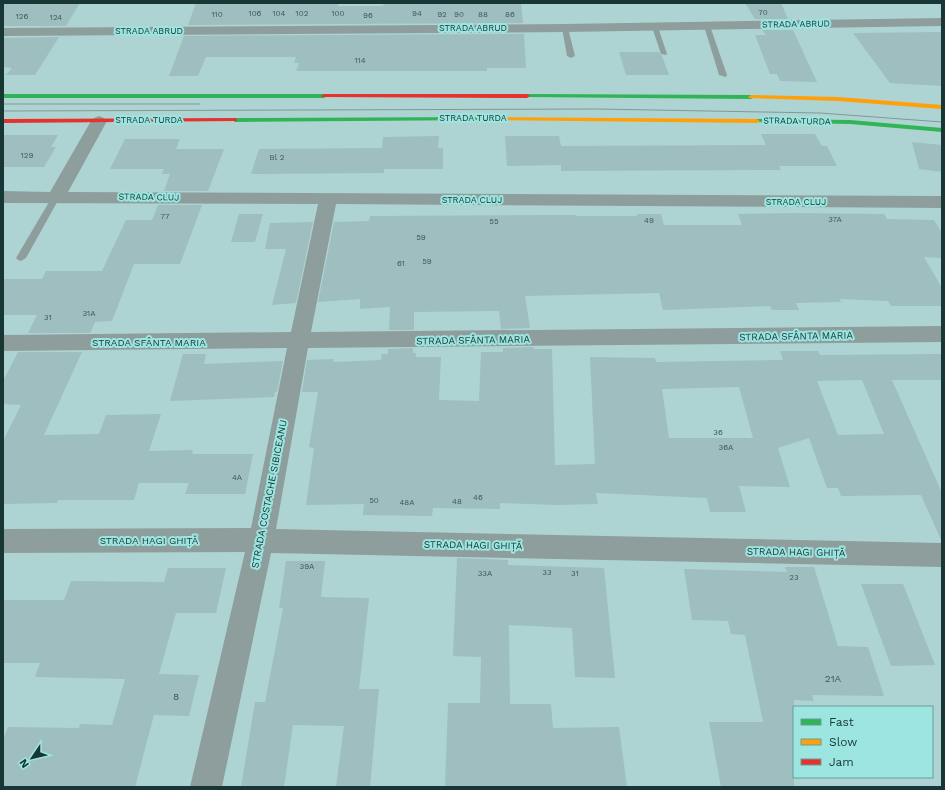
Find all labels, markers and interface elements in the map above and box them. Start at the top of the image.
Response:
house number: 70 [758,8,768,17]
house number: 106 [249,9,262,18]
house number: 104 [273,9,286,18]
house number: 102 [296,9,309,18]
house number: 100 [331,9,345,18]
house number: 94 [412,9,422,18]
house number: 110 [211,10,223,19]
house number: 92 [437,10,447,19]
house number: 90 [454,10,464,19]
house number: 88 [478,10,488,19]
house number: 86 [505,10,515,19]
house number: 96 [363,11,373,20]
house number: 126 [16,12,28,21]
house number: 124 [50,13,62,22]
street label: STRADA ABRUD [762,18,830,30]
street label: STRADA ABRUD [439,23,507,33]
street label: STRADA ABRUD [115,26,183,36]
house number: 114 [354,56,366,65]
street label: STRADA TURDA [439,113,507,123]
street label: STRADA TURDA [115,115,183,125]
street label: STRADA TURDA [763,115,831,127]
house number: 129 [21,151,33,160]
house number: Bl 2 [270,153,285,162]
street label: STRADA CLUJ [119,191,179,203]
street label: STRADA CLUJ [442,195,502,205]
street label: STRADA CLUJ [766,197,826,207]
house number: 77 [161,212,170,221]
house number: 37A [828,215,843,224]
house number: 49 [644,216,654,225]
house number: 55 [489,217,499,226]
house number: 59 [416,233,426,242]
house number: 59 [422,257,432,266]
house number: 61 [397,259,405,268]
house number: 31A [82,309,96,318]
house number: 31 [44,313,52,322]
street label: STRADA SFÂNTA MARIA [739,330,853,342]
street label: STRADA SFÂNTA MARIA [416,334,530,346]
street label: STRADA SFÂNTA MARIA [92,337,206,348]
street label: STRADA COSTACHE SIBICEANU [249,419,289,569]
house number: 36 [713,428,723,437]
house number: 36A [719,443,734,452]
house number: 4A [232,473,243,482]
house number: 46 [473,493,483,502]
house number: 50 [369,496,379,505]
house number: 48 [452,497,462,506]
house number: 48A [399,498,415,507]
street label: STRADA HAGI GHIȚĂ [100,535,199,547]
street label: STRADA HAGI GHIȚĂ [424,539,523,552]
street label: STRADA HAGI GHIȚĂ [747,546,846,559]
house number: 39A [300,562,315,571]
house number: 33 [542,568,552,577]
house number: 33A [478,569,493,578]
house number: 31 [571,569,579,578]
house number: 23 [789,573,799,582]
house number: 21A [825,673,842,684]
house number: 8 [173,691,179,702]
legend [793,706,933,778]
text: Fast [829,715,854,729]
text: Slow [829,735,857,749]
north arrow [12,738,52,778]
text: Jam [829,755,854,769]
text: N [17,756,32,771]

